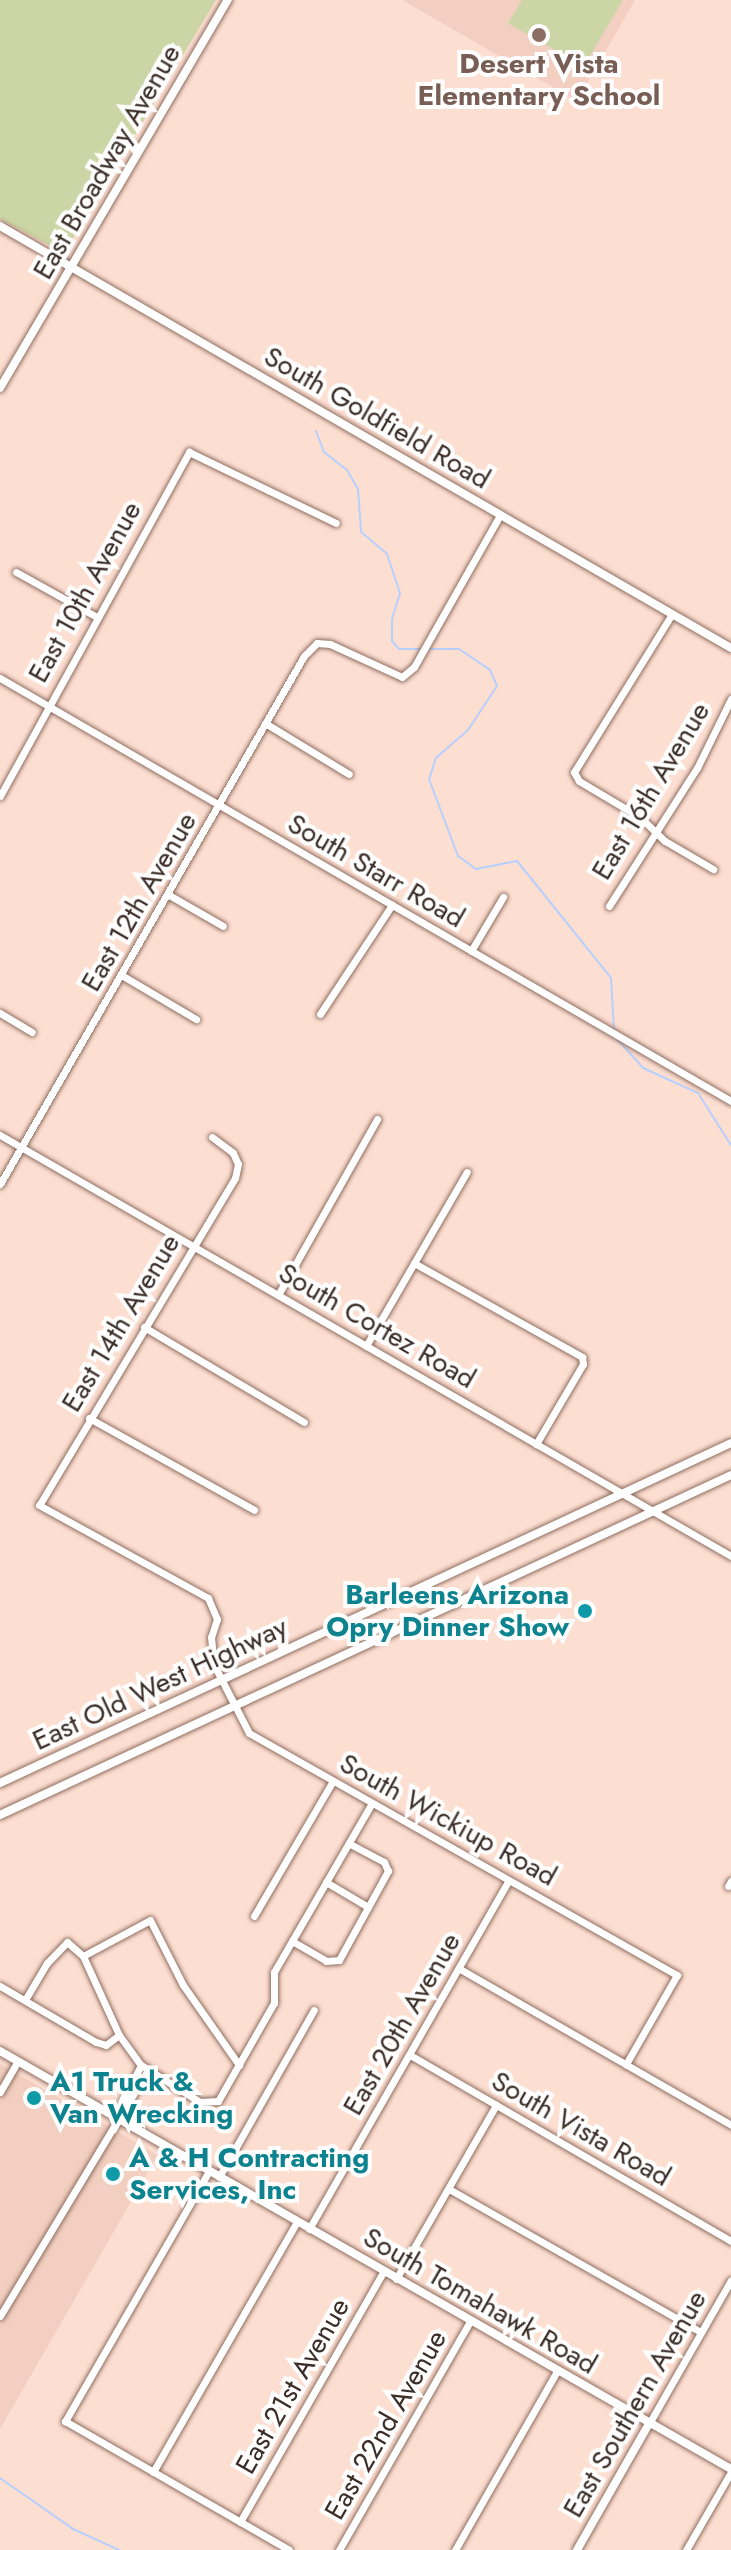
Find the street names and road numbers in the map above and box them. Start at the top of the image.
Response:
street label: East Broadway Avenue [26,39,188,285]
street label: South Goldfield Road [258,340,496,496]
street label: East 10th Avenue [21,496,149,688]
street label: East 16th Avenue [585,696,717,886]
street label: East 12th Avenue [74,807,204,997]
street label: South Starr Road [282,807,470,935]
street label: East 14th Avenue [55,1228,187,1418]
street label: South Cortez Road [273,1256,481,1396]
street label: East Old West Highway [27,1610,293,1758]
street label: South Wickiup Road [334,1747,562,1893]
street label: East 20th Avenue [336,1927,468,2121]
street label: South Vista Road [485,2064,677,2194]
street label: South Tomahawk Road [357,2220,603,2382]
street label: East Southern Avenue [556,2285,714,2523]
street label: East 21st Avenue [229,2292,357,2480]
street label: East 22nd Avenue [318,2324,454,2526]

